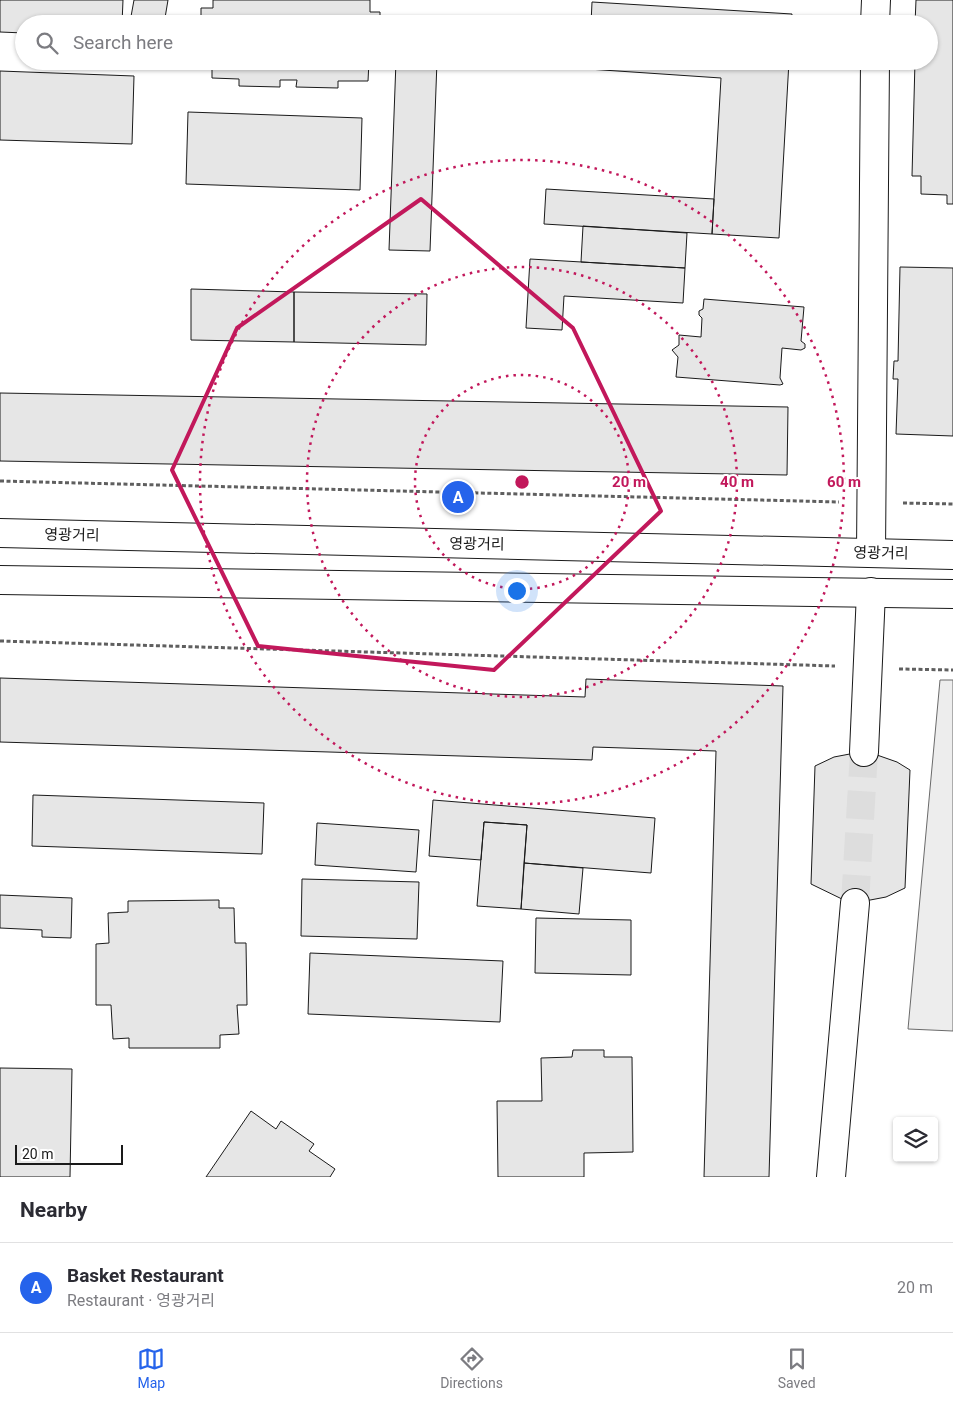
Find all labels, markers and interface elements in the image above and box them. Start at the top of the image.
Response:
search box [15,15,938,70]
icon: search [33,29,61,57]
text: Search here [73,31,173,54]
centre of rings [513,473,531,491]
text: 20 m [612,473,646,491]
text: 40 m [720,473,754,491]
text: 60 m [827,473,861,491]
pin: A [442,478,474,516]
street label: 영광거리 [44,526,100,544]
street label: 영광거리 [449,535,505,553]
street label: 영광거리 [853,544,909,562]
your location [504,578,530,604]
map controls [893,1117,938,1162]
button: layers [893,1117,938,1162]
scale bar [15,1142,122,1165]
text: 20 m [22,1146,54,1162]
text: Nearby [20,1198,87,1222]
text: Basket Restaurant [67,1264,224,1287]
text: A [31,1278,41,1297]
text: 20 m [897,1278,933,1297]
text: Restaurant · 영광거리 [67,1291,215,1310]
tab: Map [137,1345,165,1391]
tab: Directions [440,1345,503,1391]
tab: Saved [778,1345,816,1391]

